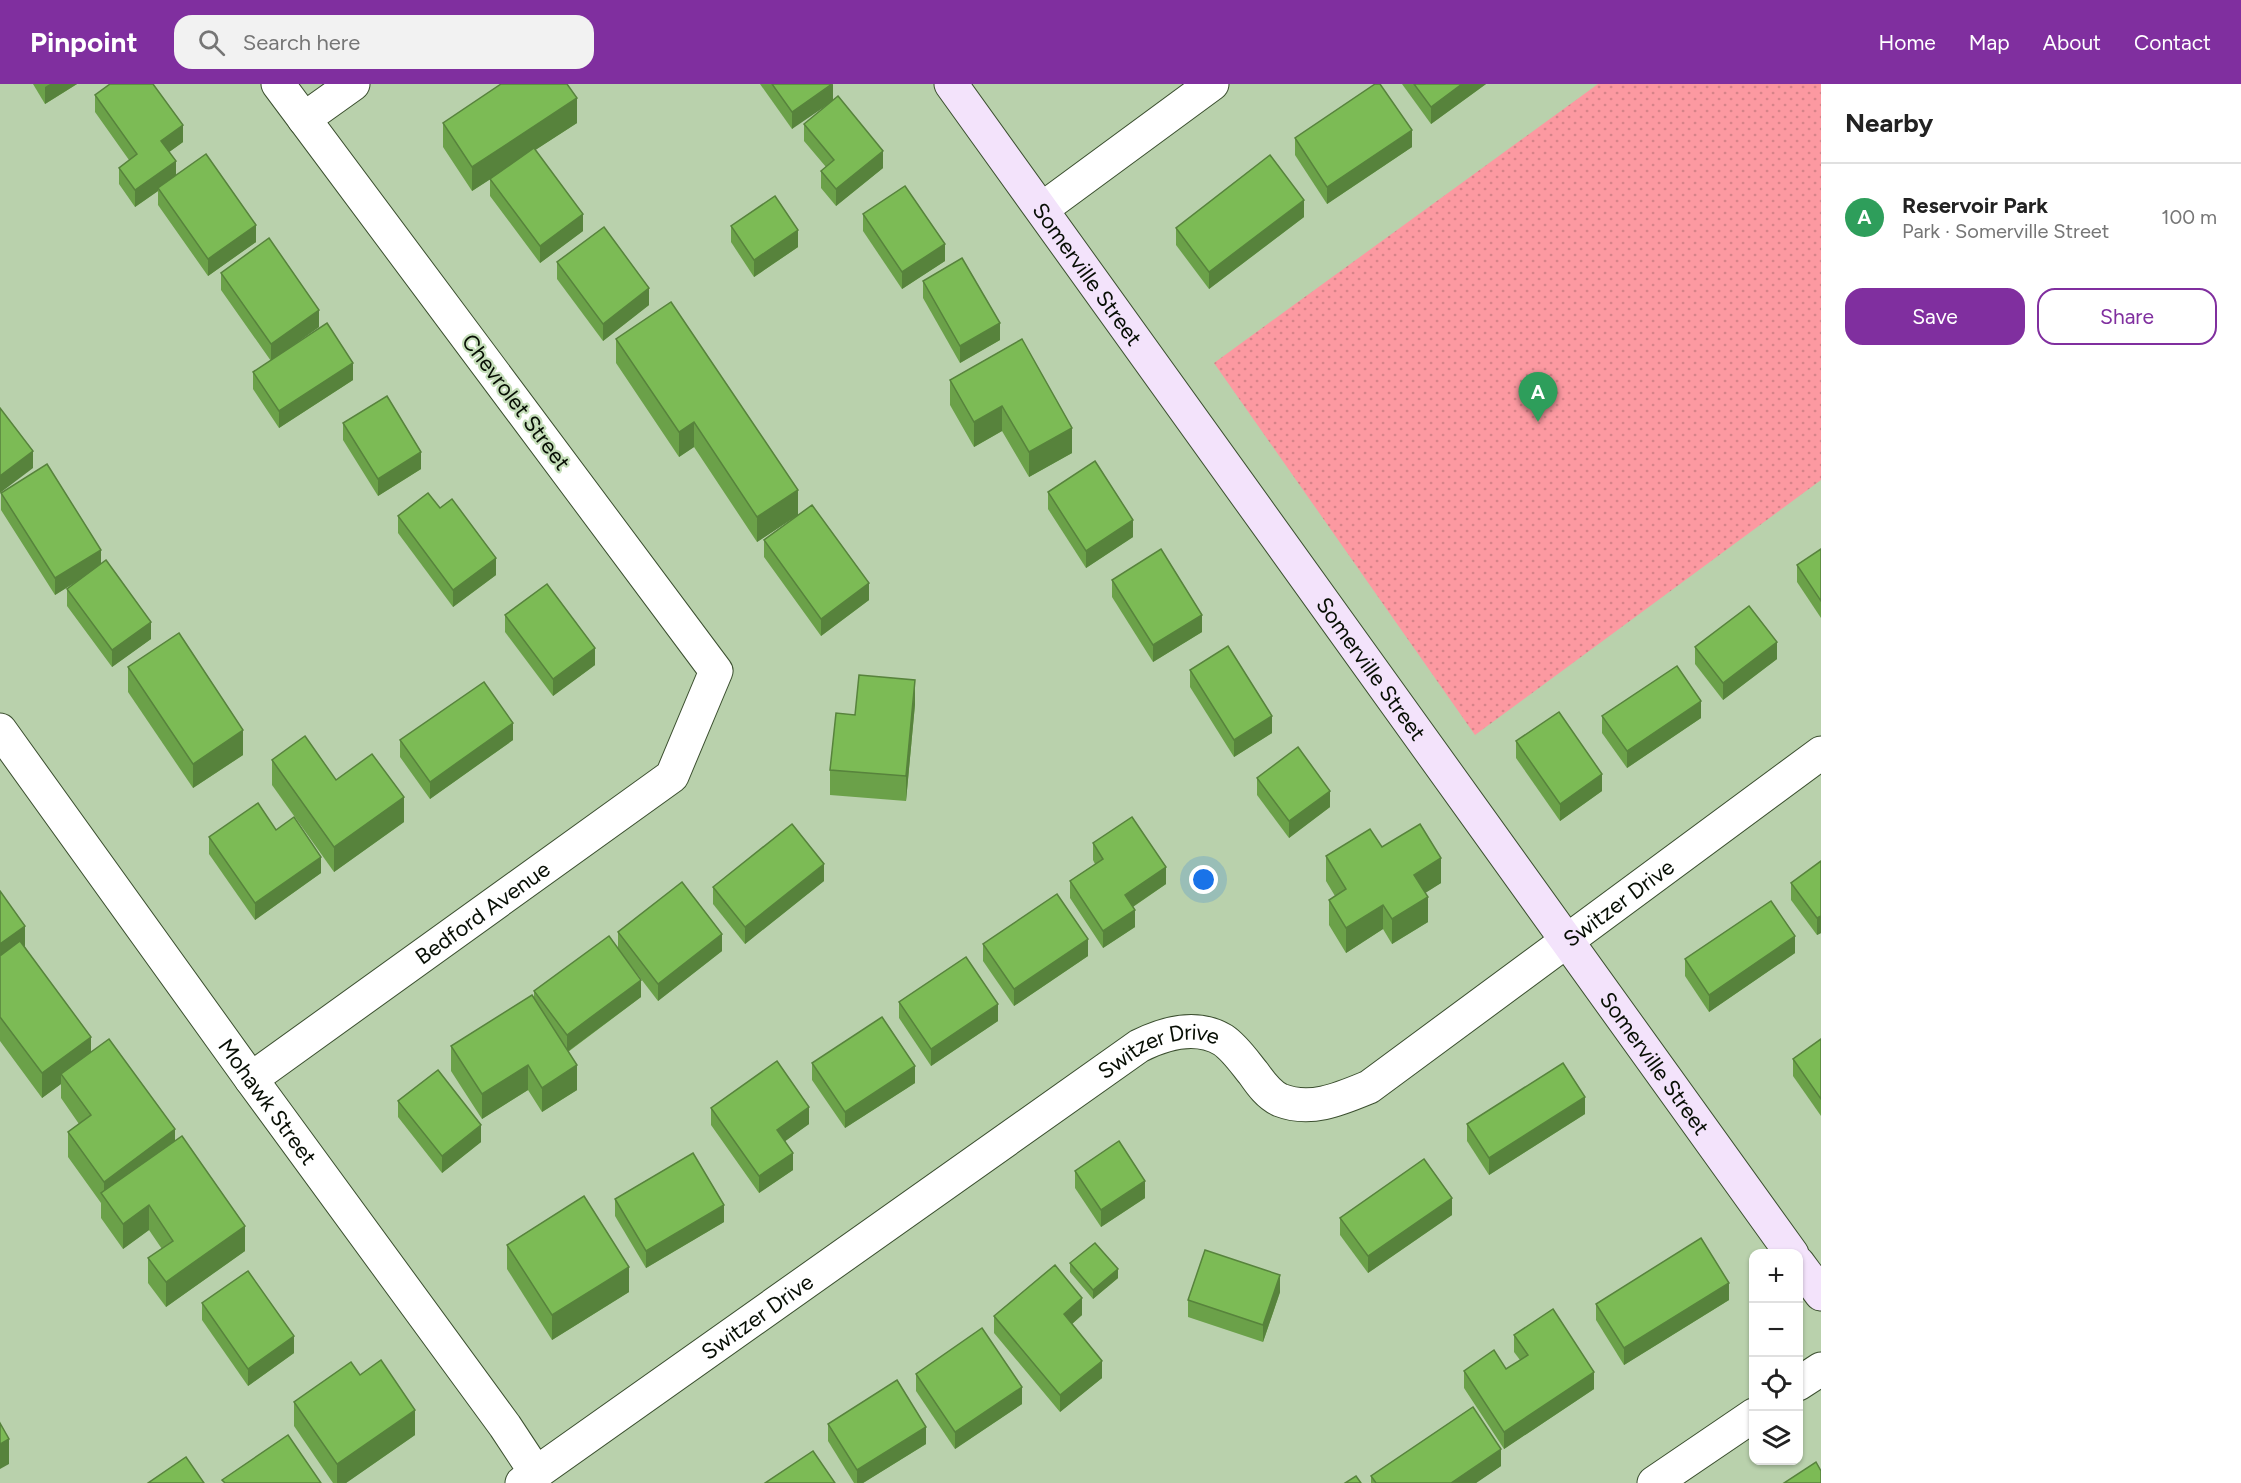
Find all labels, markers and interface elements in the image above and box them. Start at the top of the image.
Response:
search box [174,15,594,69]
text: Pinpoint [30,25,138,59]
icon: search [195,26,228,59]
text: Search here [243,29,360,56]
text: Home [1879,30,1936,55]
text: Map [1969,30,2010,55]
text: About [2043,30,2101,55]
text: Contact [2134,30,2211,55]
text: Nearby [1845,107,1933,139]
text: Reservoir Park [1902,192,2048,219]
street label: Somerville Street [1027,197,1148,351]
text: A [1857,205,1872,229]
text: 100 m [2161,205,2217,229]
text: Park · Somerville Street [1902,219,2109,243]
button: Save [1845,288,2025,345]
button: Share [2037,288,2217,345]
street label: Chevrolet Street [456,329,576,475]
pin: A [1518,372,1558,422]
street label: Somerville Street [1311,592,1432,745]
street label: Switzer Drive [1558,853,1679,952]
street label: Bedford Avenue [410,855,555,970]
your location [1189,865,1218,894]
street label: Somerville Street [1594,986,1715,1140]
street label: Switzer Drive [1092,1018,1224,1084]
street label: Mohawk Street [213,1033,323,1170]
map controls [1749,1249,1803,1465]
button: + [1749,1249,1803,1303]
street label: Switzer Drive [696,1268,818,1365]
button: − [1749,1303,1803,1357]
button: locate [1749,1357,1803,1411]
button: layers [1749,1411,1803,1465]

